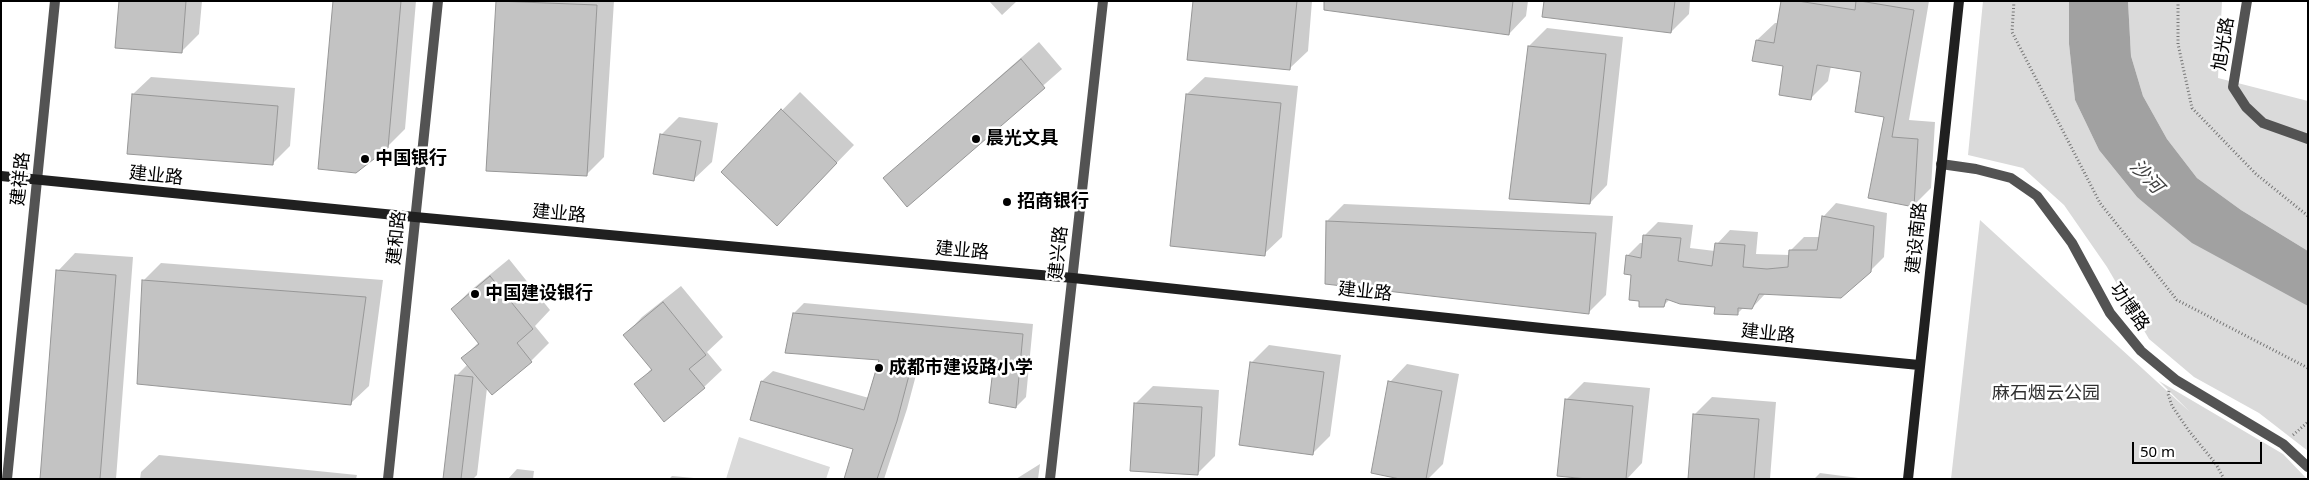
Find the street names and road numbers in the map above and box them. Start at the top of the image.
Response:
street label: 旭光路 [2209,16,2239,72]
street label: 建祥路 [7,151,35,207]
street label: 建业路 [128,162,184,190]
street label: 建业路 [531,201,587,227]
street label: 建设南路 [1902,201,1932,275]
street label: 建和路 [383,210,411,266]
street label: 建兴路 [1045,225,1073,281]
street label: 建业路 [934,238,990,264]
street label: 建业路 [1337,278,1393,306]
street label: 功博路 [2105,279,2153,335]
street label: 建业路 [1740,320,1796,348]

